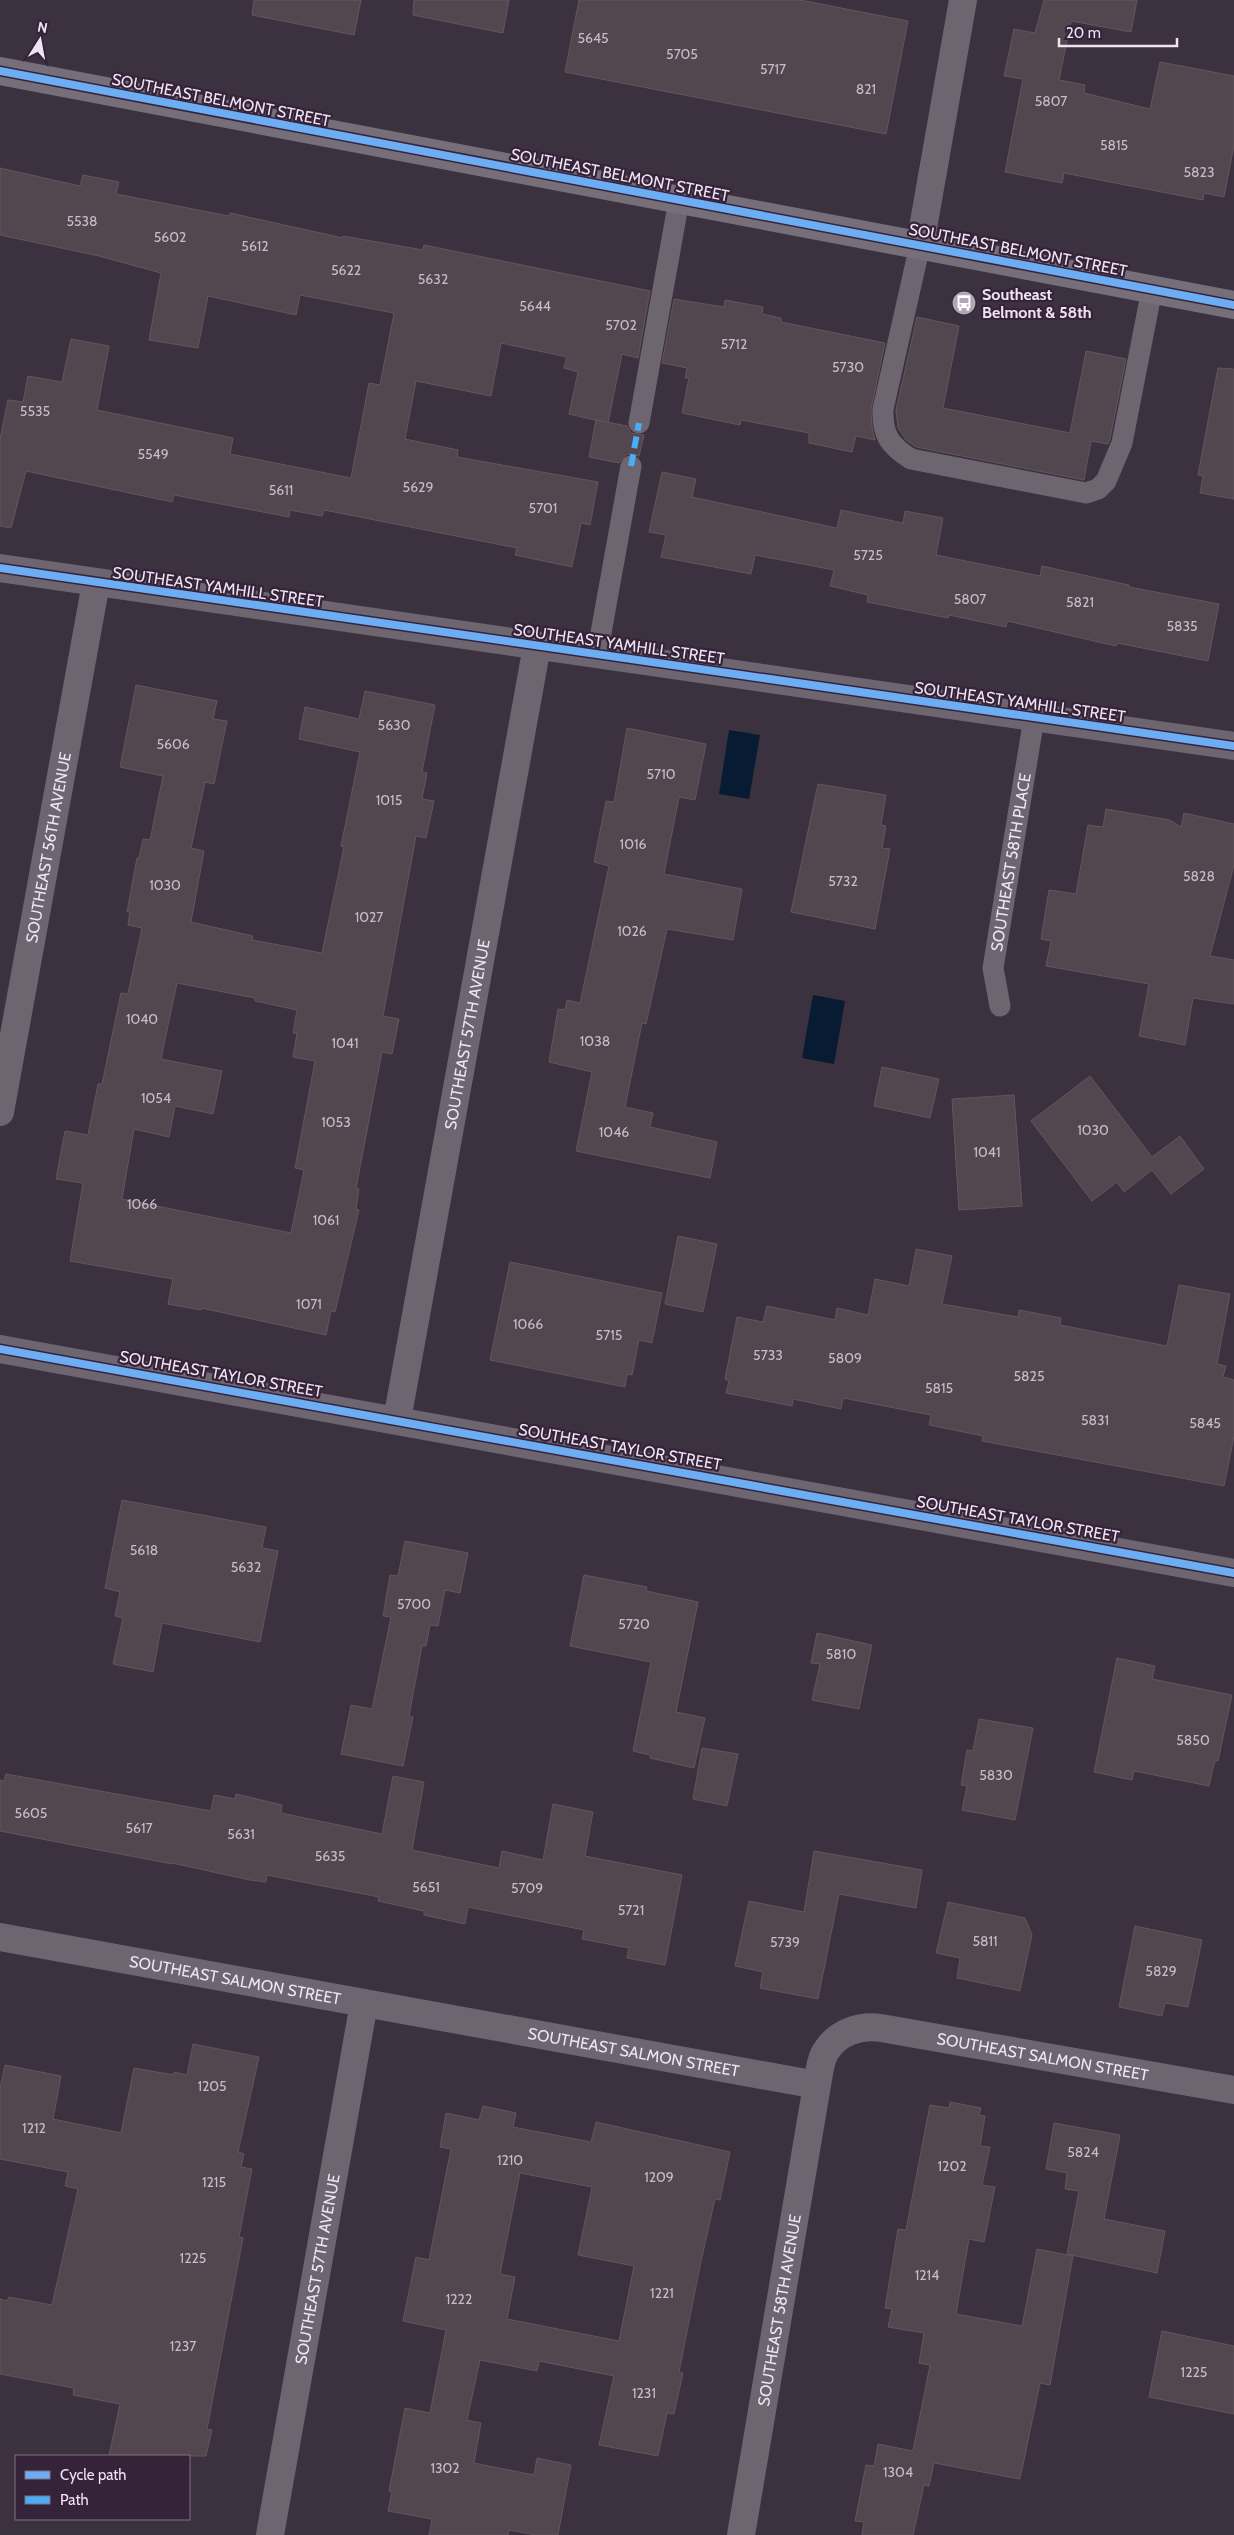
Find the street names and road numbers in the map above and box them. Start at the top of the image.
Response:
street label: SOUTHEAST BELMONT STREET [110,69,332,131]
street label: SOUTHEAST BELMONT STREET [509,144,731,206]
street label: SOUTHEAST BELMONT STREET [907,219,1129,281]
street label: SOUTHEAST YAMHILL STREET [111,563,325,611]
street label: SOUTHEAST YAMHILL STREET [512,620,726,668]
street label: SOUTHEAST YAMHILL STREET [913,678,1127,726]
street label: SOUTHEAST 56TH AVENUE [21,750,75,944]
street label: SOUTHEAST 58TH PLACE [986,771,1034,953]
street label: SOUTHEAST 57TH AVENUE [440,937,493,1131]
street label: SOUTHEAST TAYLOR STREET [118,1347,324,1401]
street label: SOUTHEAST TAYLOR STREET [517,1420,723,1474]
street label: SOUTHEAST TAYLOR STREET [915,1492,1121,1546]
street label: SOUTHEAST SALMON STREET [128,1951,343,2008]
street label: SOUTHEAST SALMON STREET [526,2023,741,2080]
street label: SOUTHEAST SALMON STREET [935,2028,1150,2084]
street label: SOUTHEAST 57TH AVENUE [291,2172,343,2366]
street label: SOUTHEAST 58TH AVENUE [753,2213,805,2408]

